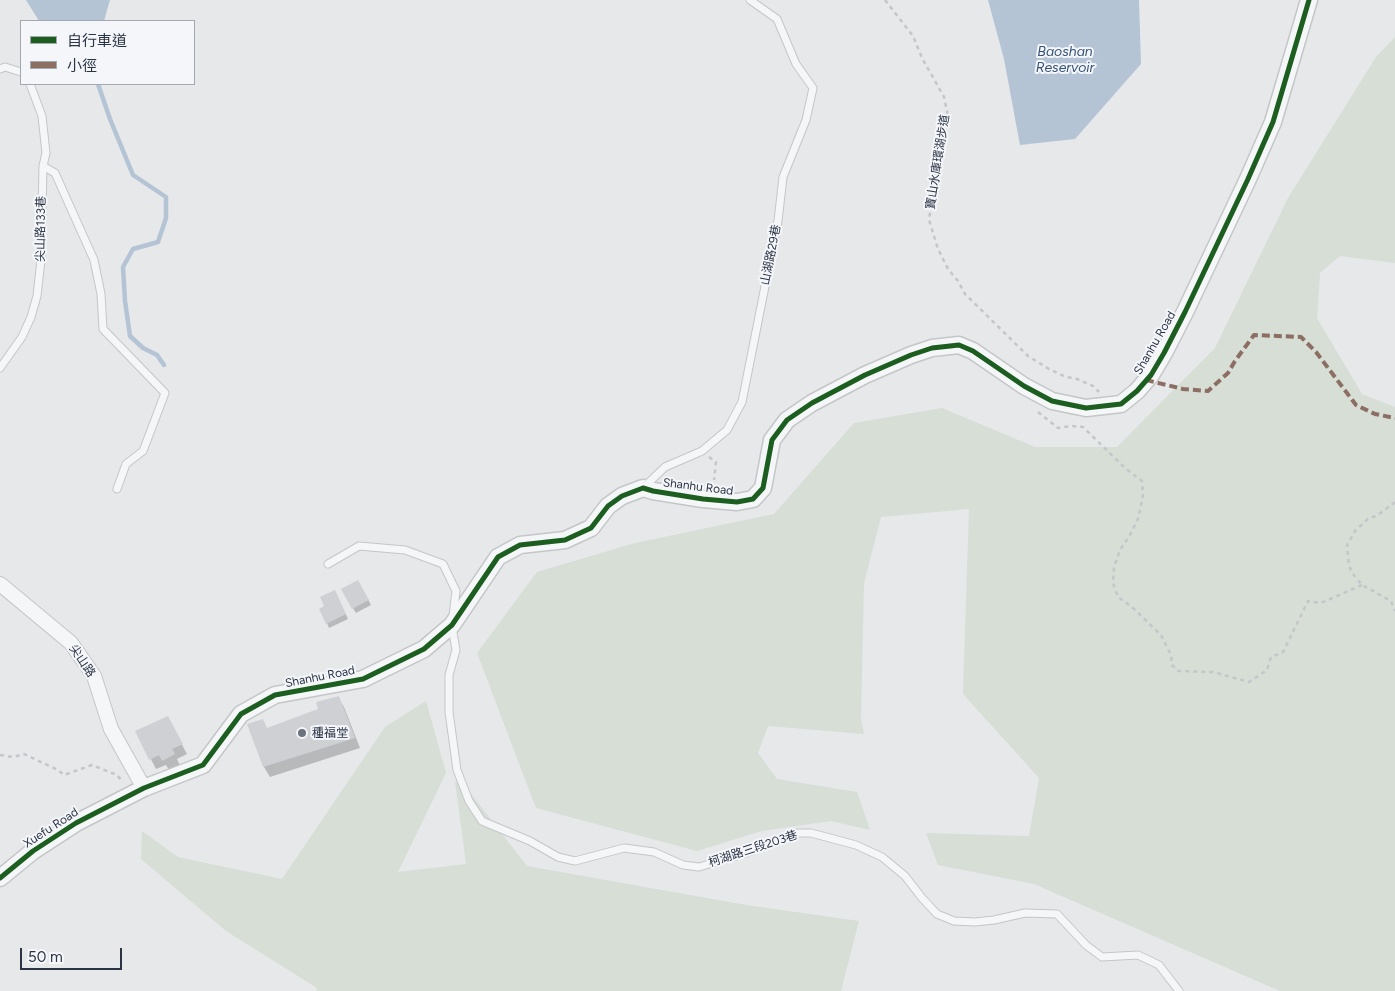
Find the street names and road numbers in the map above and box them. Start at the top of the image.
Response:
street label: 寶山水庫環湖步道 [923,113,953,211]
street label: 尖山路133巷 [33,196,49,262]
street label: 山湖路29巷 [758,223,784,287]
street label: Shanhu Road [1131,309,1179,377]
street label: Shanhu Road [662,476,734,498]
street label: 尖山路 [66,642,98,680]
street label: Shanhu Road [284,663,356,691]
street label: Xuefu Road [21,805,81,851]
street label: 柯湖路三段203巷 [707,828,799,870]

